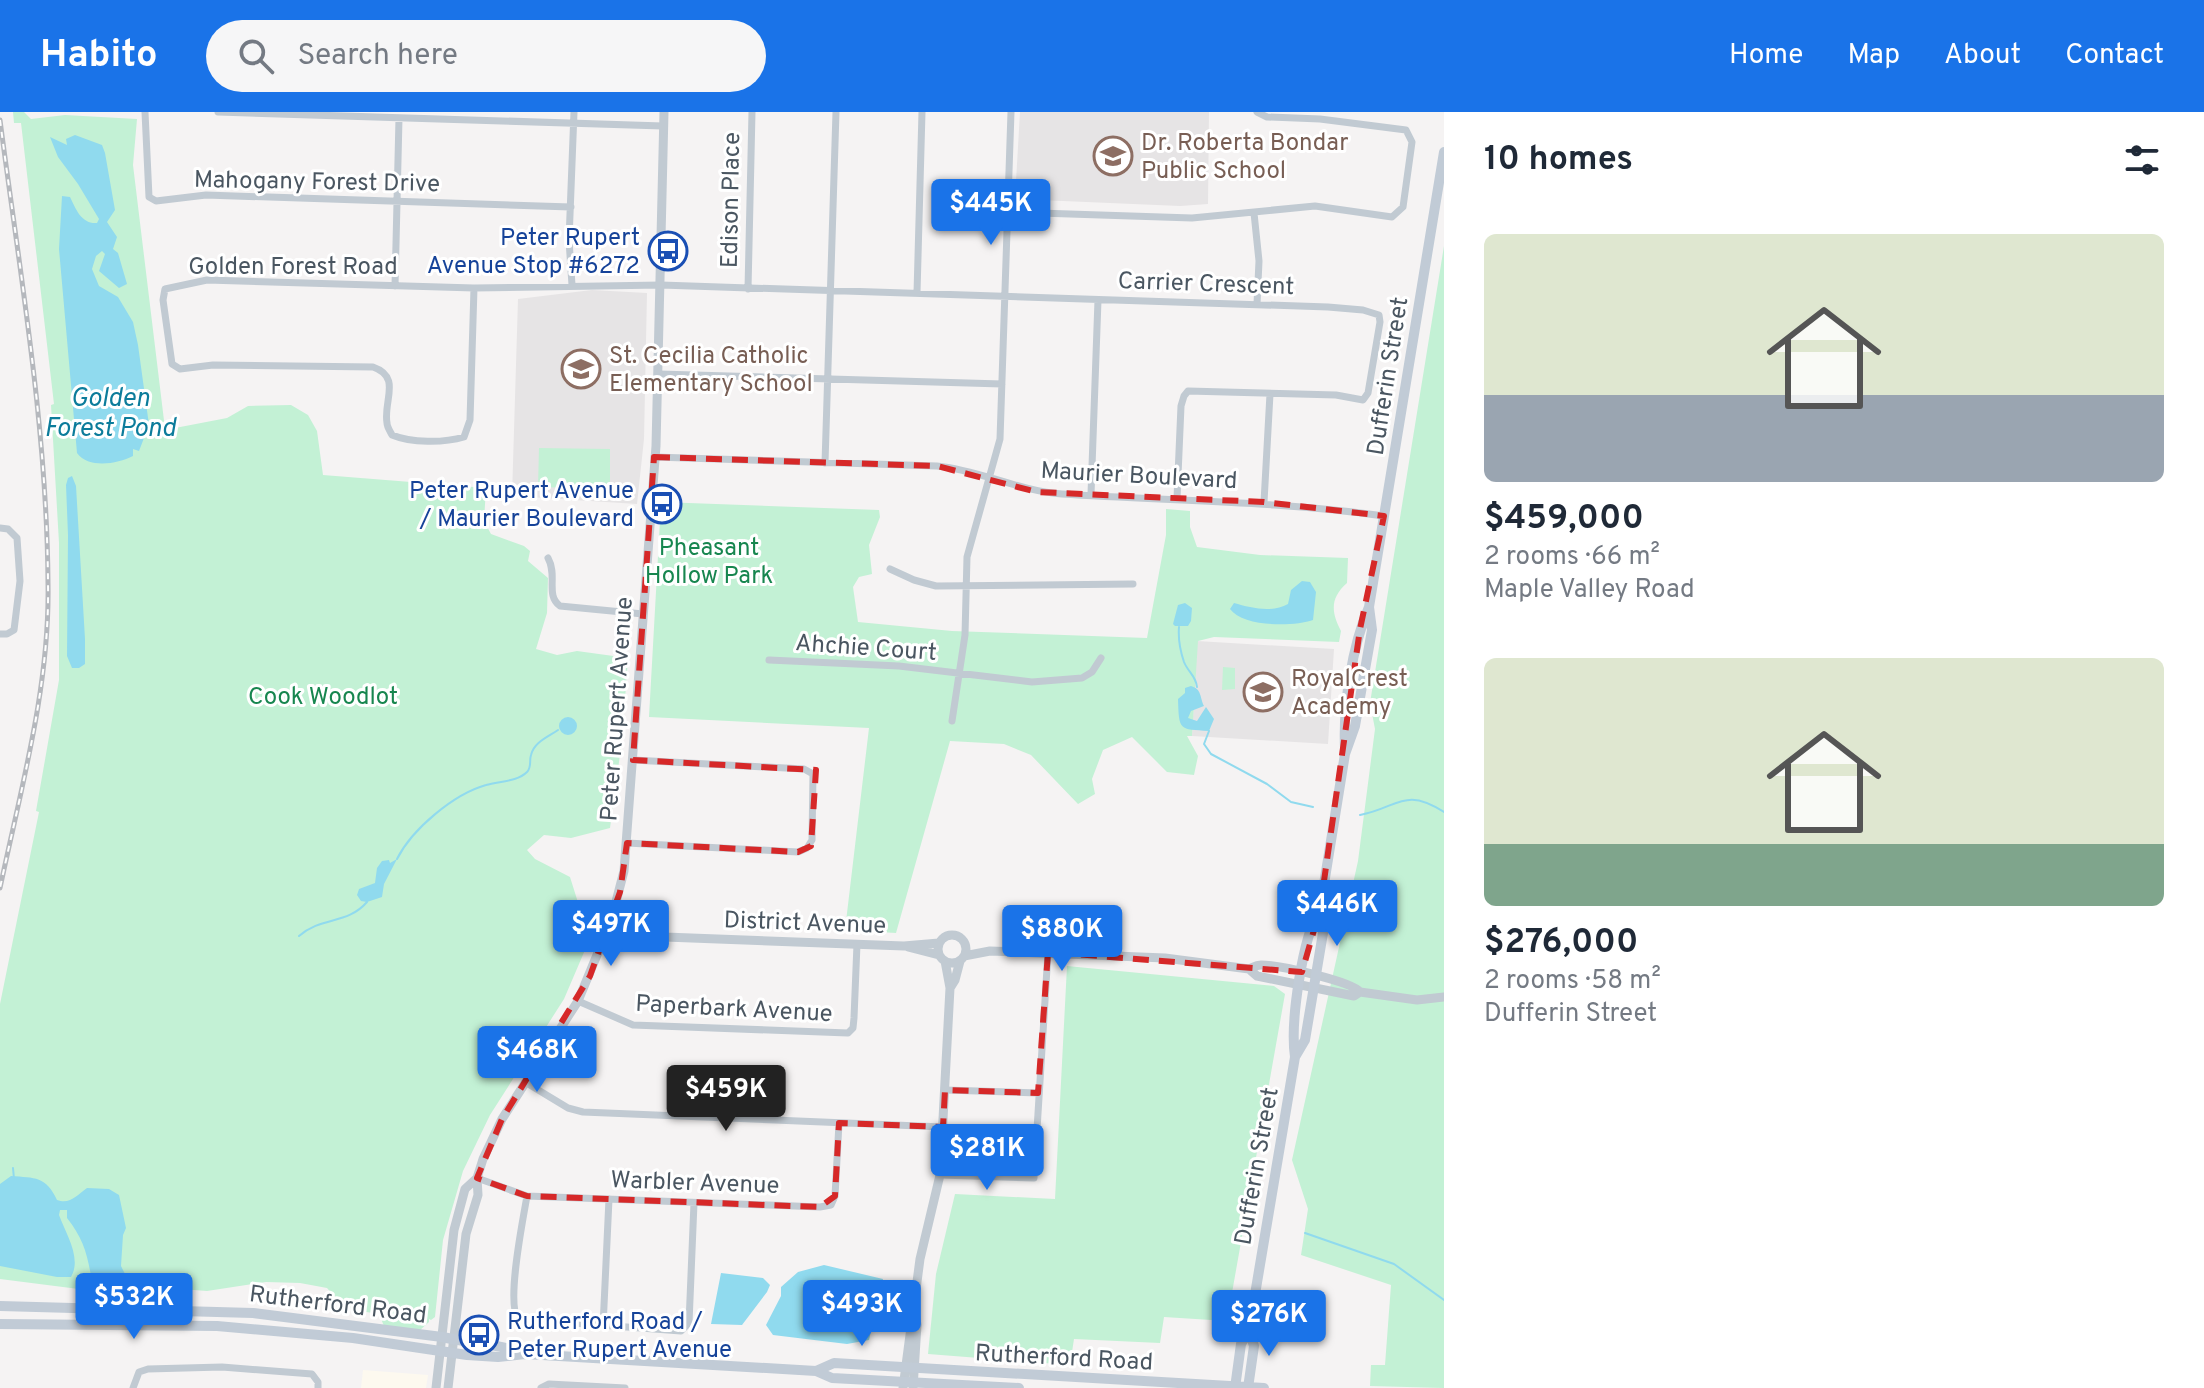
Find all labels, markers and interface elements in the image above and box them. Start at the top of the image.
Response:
search box [206,20,766,92]
text: Habito [40,32,158,81]
icon: search [234,34,278,78]
text: Search here [298,38,458,75]
text: Home [1729,38,1803,74]
text: Map [1847,38,1900,74]
text: About [1944,38,2021,74]
text: Contact [2065,38,2164,74]
place label: Dr. Roberta Bondar Public School [1141,129,1349,187]
street label: Edison Place [716,132,748,268]
school or university icon: Dr. Roberta Bondar Public School [1092,135,1134,177]
icon: filters [2120,138,2164,182]
text: 10 homes [1484,139,1633,182]
street label: Mahogany Forest Drive [194,166,440,200]
pin: $445K [935,179,1047,247]
text: $445K [949,188,1033,221]
place label: Peter Rupert Avenue Stop #6272 [427,224,640,282]
bus stop icon: Peter Rupert Avenue Stop #6272 [647,230,689,272]
street label: Golden Forest Road [188,253,398,283]
street label: Carrier Crescent [1117,267,1295,303]
icon: home [1752,286,1896,430]
street label: Dufferin Street [1362,295,1416,458]
place label: St. Cecilia Catholic Elementary School [609,342,813,400]
school or university icon: St. Cecilia Catholic Elementary School [560,348,602,390]
water label: Golden Forest Pond [44,383,178,446]
street label: Maurier Boulevard [1040,457,1238,497]
place label: Peter Rupert Avenue / Maurier Boulevard [409,477,634,535]
bus stop icon: Peter Rupert Avenue / Maurier Boulevard [641,483,683,525]
text: $459,000 [1484,498,1644,541]
park label: Pheasant Hollow Park [645,534,773,592]
text: 2 rooms · 66 m² [1484,541,1660,574]
text: Maple Valley Road [1484,574,1695,607]
street label: Peter Rupert Avenue [595,596,641,822]
street label: Ahchie Court [794,629,938,669]
place label: RoyalCrest Academy [1291,665,1408,723]
school or university icon: RoyalCrest Academy [1242,671,1284,713]
park label: Cook Woodlot [248,683,398,713]
icon: home [1752,710,1896,854]
pin: $446K [1281,880,1393,948]
text: $446K [1295,889,1379,922]
pin: $497K [555,900,667,968]
pin: $880K [1006,905,1118,973]
street label: District Avenue [723,906,887,942]
text: $497K [571,909,651,942]
text: $880K [1020,914,1104,947]
text: $276,000 [1484,922,1638,965]
text: 2 rooms · 58 m² [1484,965,1661,998]
street label: Paperbark Avenue [634,990,833,1030]
text: Dufferin Street [1484,998,1657,1031]
pin: $468K [481,1026,593,1094]
text: $468K [495,1035,579,1068]
pin: $459K [670,1065,782,1133]
text: $459K [685,1074,767,1107]
street label: Dufferin Street [1229,1085,1287,1248]
pin: $281K [931,1124,1043,1192]
text: $281K [949,1133,1025,1166]
street label: Warbler Avenue [610,1166,780,1202]
pin: $532K [78,1273,190,1341]
street label: Rutherford Road [247,1280,428,1332]
pin: $493K [806,1280,918,1348]
text: $532K [94,1282,174,1315]
text: $493K [821,1289,903,1322]
pin: $276K [1213,1290,1325,1358]
text: $276K [1230,1299,1308,1332]
place label: Rutherford Road / Peter Rupert Avenue [507,1308,732,1366]
bus stop icon: Rutherford Road / Peter Rupert Avenue [458,1314,500,1356]
street label: Rutherford Road [974,1339,1154,1379]

